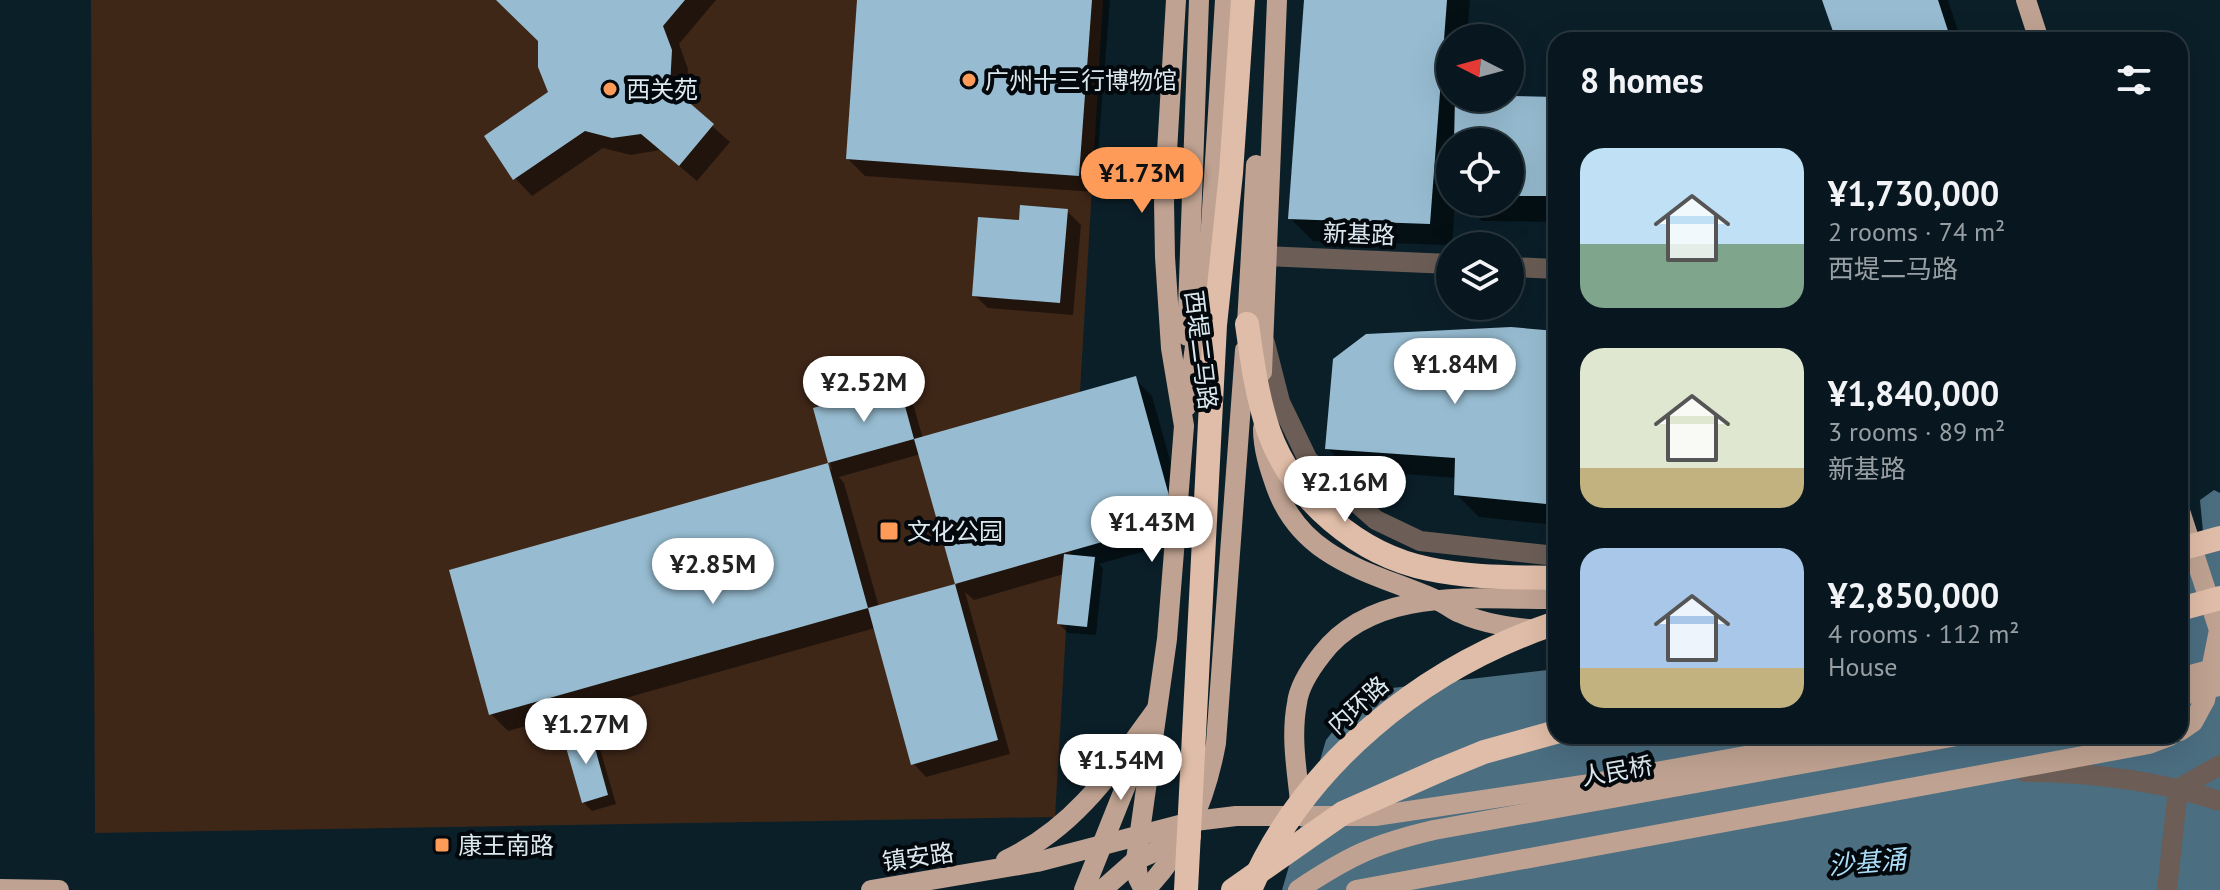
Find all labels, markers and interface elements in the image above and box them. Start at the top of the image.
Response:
north arrow [1436,24,1524,112]
map controls [1436,24,1524,320]
text: 8 homes [1580,58,1704,102]
icon: filters [2112,58,2156,102]
place label: 广州十三行博物馆 [985,65,1177,96]
marker: 广州十三行博物馆 [960,71,978,89]
place label: 西关苑 [626,74,698,105]
marker: 西关苑 [601,80,619,98]
button: locate [1436,128,1524,216]
pin: ¥1.73M [1077,147,1207,215]
text: ¥1.73M [1099,156,1185,189]
text: ¥1,730,000 [1828,171,1999,215]
icon: home [1644,180,1740,276]
text: 2 rooms · 74 m² [1828,215,2005,248]
street label: 新基路 [1322,217,1396,251]
button: layers [1436,232,1524,320]
text: 西堤二马路 [1828,252,1958,285]
street label: 西堤二马路 [1178,289,1224,411]
pin: ¥1.84M [1390,338,1520,406]
text: ¥1.84M [1412,347,1498,380]
pin: ¥2.52M [799,356,929,424]
text: ¥2.52M [821,365,907,398]
text: ¥1,840,000 [1828,371,1999,415]
icon: home [1644,380,1740,476]
text: 3 rooms · 89 m² [1828,415,2005,448]
text: 新基路 [1828,452,1906,485]
pin: ¥2.16M [1280,456,1410,524]
text: ¥2.16M [1302,465,1388,498]
pin: ¥1.43M [1087,496,1217,564]
text: ¥1.43M [1109,505,1195,538]
place label: 文化公园 [907,516,1003,547]
marker: 文化公园 [878,520,900,542]
pin: ¥2.85M [648,538,778,606]
text: ¥2.85M [670,547,756,580]
text: ¥2,850,000 [1828,573,1999,617]
icon: home [1644,580,1740,676]
text: 4 rooms · 112 m² [1828,617,2020,650]
text: House [1828,650,1898,683]
street label: 内环路 [1321,669,1395,741]
pin: ¥1.27M [521,698,651,766]
text: ¥1.27M [543,707,629,740]
pin: ¥1.54M [1056,734,1186,802]
text: ¥1.54M [1078,743,1164,776]
street label: 人民桥 [1579,749,1655,793]
place label: 康王南路 [458,830,554,861]
marker: 康王南路 [433,836,451,854]
street label: 镇安路 [880,837,956,877]
water label: 沙基涌 [1827,842,1910,882]

